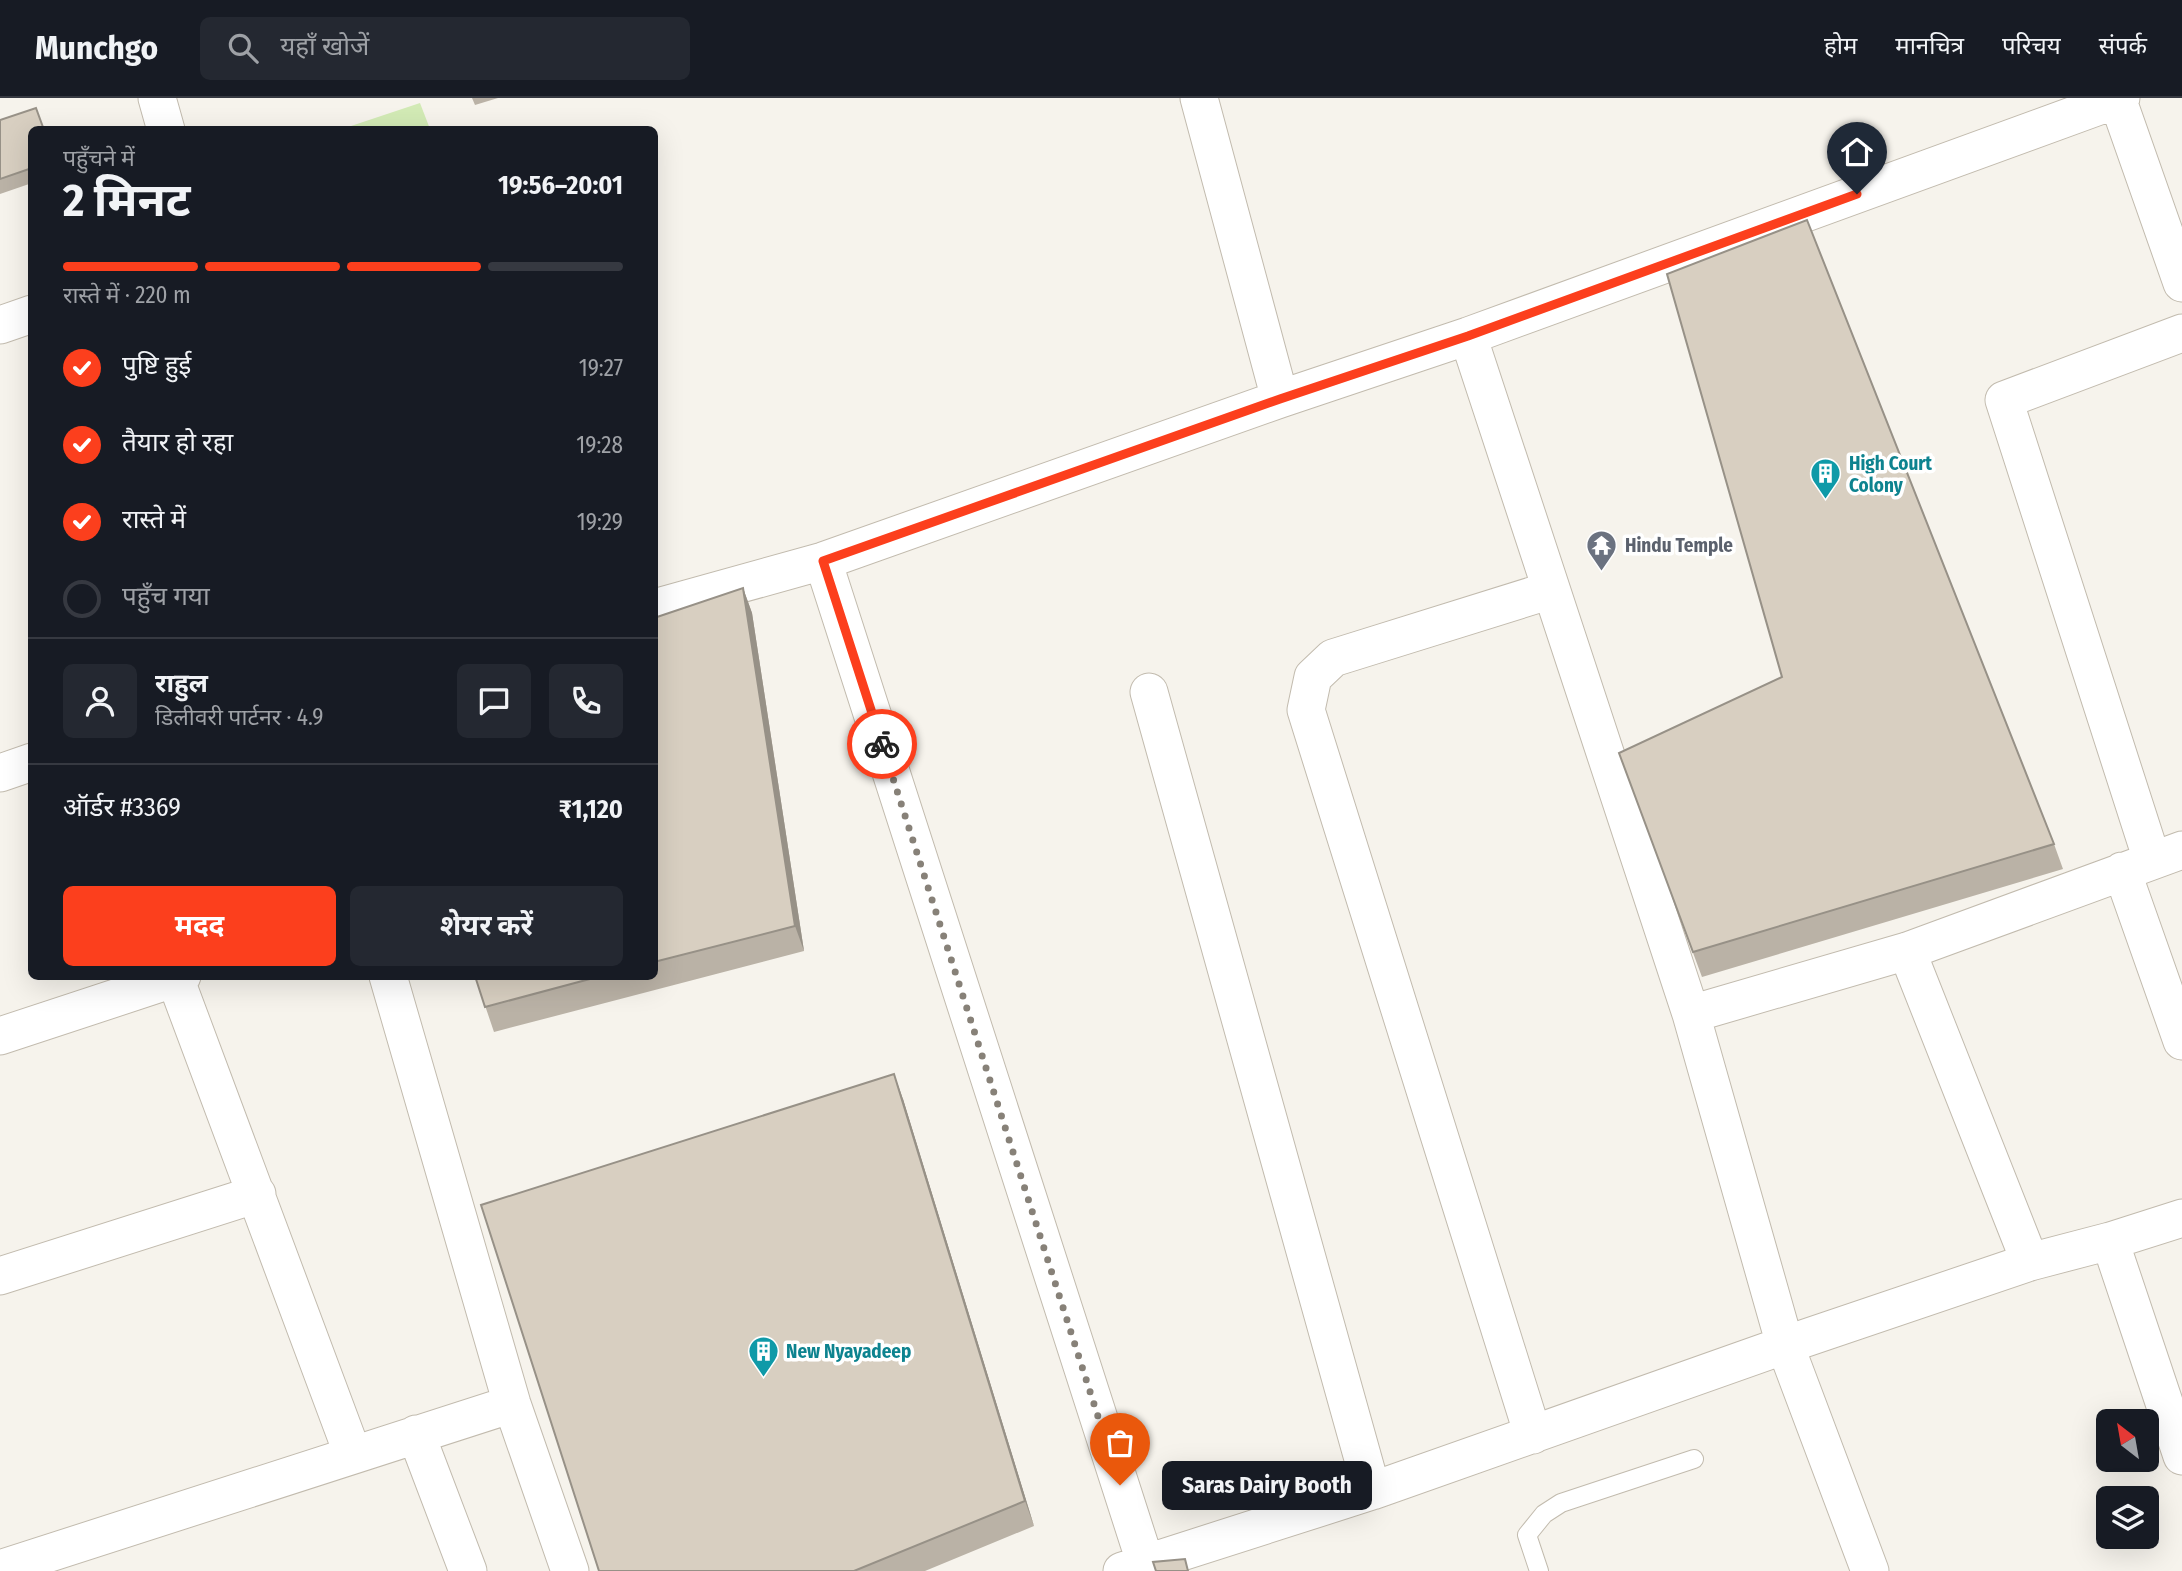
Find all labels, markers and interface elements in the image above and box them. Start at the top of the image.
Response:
search box [200,17,690,80]
text: Munchgo [35,28,158,68]
icon: search [224,29,262,67]
text: यहाँ खोजें [280,31,369,62]
text: होम [1824,32,1857,60]
text: मानचित्र [1895,32,1964,60]
text: परिचय [2002,32,2061,60]
text: संपर्क [2099,32,2147,60]
pin [1827,122,1887,194]
icon: home [1838,133,1876,171]
text: पहुँचने में [63,144,135,172]
text: 19:56–20:01 [498,170,623,201]
text: 2 मिनट [63,173,190,228]
text: रास्ते में · 220 m [63,281,191,309]
icon: check [63,349,101,387]
text: पुष्टि हुई [122,350,191,381]
text: 19:27 [579,354,623,382]
icon: check [63,426,101,464]
text: तैयार हो रहा [122,427,233,458]
text: 19:28 [576,431,623,459]
place label: High Court Colony [1849,452,1932,497]
building icon: High Court Colony [1809,457,1843,501]
icon: check [63,503,101,541]
text: रास्ते में [122,504,186,535]
text: 19:29 [577,508,623,536]
temple icon: Hindu Temple [1585,528,1619,572]
place label: Hindu Temple [1625,534,1733,557]
text: पहुँच गया [122,581,210,612]
button: person [63,664,137,738]
button: chat [457,664,531,738]
button: phone [549,664,623,738]
text: राहुल [155,668,208,699]
text: डिलीवरी पार्टनर · 4.9 [155,703,323,731]
courier [847,709,917,779]
icon: bike [863,725,901,763]
text: ऑर्डर #3369 [63,792,181,823]
text: ₹1,120 [559,794,623,825]
button: मदद [63,886,336,966]
button: शेयर करें [350,886,623,966]
building icon: New Nyayadeep [746,1334,780,1378]
place label: New Nyayadeep [786,1340,911,1363]
north arrow [2096,1409,2160,1472]
map controls [2096,1409,2159,1549]
pin [1090,1413,1150,1485]
icon: bag [1101,1424,1139,1462]
callout: Saras Dairy Booth [1162,1460,1372,1510]
text: Saras Dairy Booth [1182,1471,1352,1499]
button: layers [2096,1486,2159,1549]

